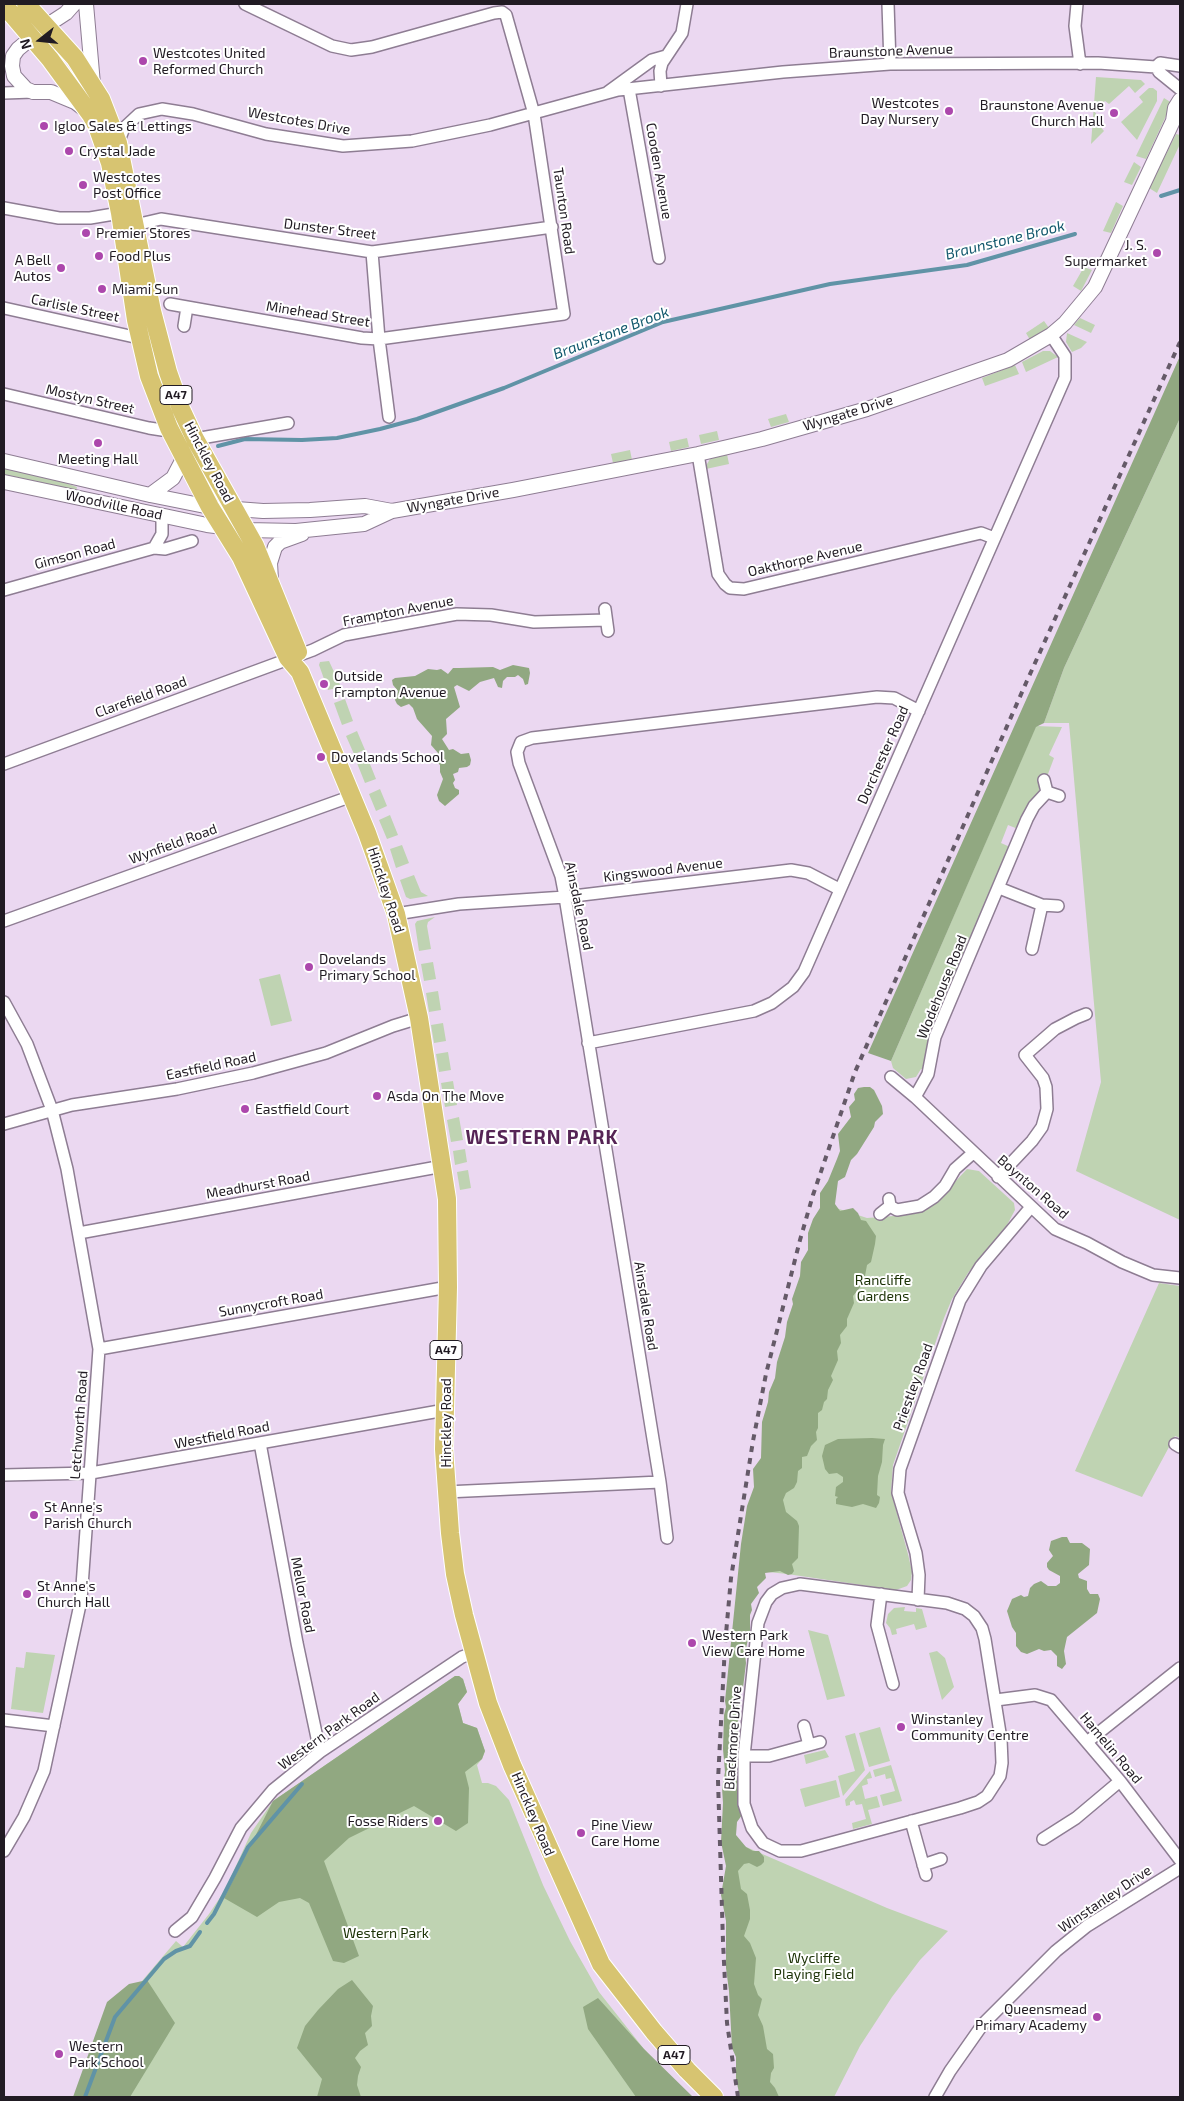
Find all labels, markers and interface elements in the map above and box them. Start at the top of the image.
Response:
north arrow [15,15,65,65]
text: N [16,37,35,51]
street label: Braunstone Avenue [829,40,953,62]
place label: Westcotes United Reformed Church [153,45,266,78]
marker: Westcotes United Reformed Church [137,55,149,67]
place label: Westcotes Day Nursery [860,95,939,128]
place label: Braunstone Avenue Church Hall [980,97,1104,130]
street label: Westcotes Drive [246,104,352,138]
marker: Westcotes Day Nursery [943,105,955,117]
marker: Braunstone Avenue Church Hall [1108,107,1120,119]
place label: Igloo Sales & Lettings [54,118,192,134]
marker: Igloo Sales & Lettings [38,120,50,132]
street label: Cooden Avenue [642,121,676,221]
place label: Crystal Jade [79,143,155,159]
marker: Crystal Jade [63,145,75,157]
street label: Taunton Road [550,167,578,255]
place label: Westcotes Post Office [93,169,161,202]
marker: Westcotes Post Office [77,179,89,191]
street label: Dunster Street [283,215,377,243]
water label: Braunstone Brook [943,216,1067,264]
place label: Premier Stores [96,225,190,241]
marker: Premier Stores [80,227,92,239]
place label: J. S. Supermarket [1065,237,1147,270]
marker: J. S. Supermarket [1151,247,1163,259]
place label: Food Plus [109,248,171,264]
marker: Food Plus [93,250,105,262]
place label: A Bell Autos [14,252,51,284]
marker: A Bell Autos [55,262,67,274]
place label: Miami Sun [112,281,178,297]
marker: Miami Sun [96,283,108,295]
street label: Carlisle Street [29,290,121,326]
street label: Minehead Street [265,298,371,330]
water label: Braunstone Brook [551,303,671,363]
street label: Mostyn Street [44,381,136,417]
road number: A47 [160,386,192,404]
street label: Wyngate Drive [801,391,895,435]
street label: Hinckley Road [181,419,237,505]
marker: Meeting Hall [92,437,104,449]
place label: Meeting Hall [58,451,138,467]
street label: Wyngate Drive [406,484,500,516]
street label: Woodville Road [64,486,164,524]
street label: Gimson Road [33,535,117,573]
street label: Oakthorpe Avenue [746,538,864,580]
street label: Frampton Avenue [341,592,455,630]
place label: Outside Frampton Avenue [334,668,446,700]
street label: Clarefield Road [93,673,189,721]
marker: Outside Frampton Avenue [318,678,330,690]
street label: Dorchester Road [854,703,912,807]
place label: Dovelands School [331,749,444,765]
marker: Dovelands School [315,751,327,763]
street label: Wynfield Road [127,820,219,868]
street label: Hinckley Road [364,845,408,935]
street label: Kingswood Avenue [602,854,724,886]
street label: Ainsdale Road [561,860,597,952]
street label: Wodehouse Road [914,933,970,1041]
place label: Dovelands Primary School [319,951,415,984]
marker: Dovelands Primary School [303,961,315,973]
street label: Eastfield Road [164,1048,258,1084]
place label: Asda On The Move [387,1088,504,1104]
marker: Asda On The Move [371,1090,383,1102]
place label: Eastfield Court [255,1101,349,1117]
marker: Eastfield Court [239,1103,251,1115]
district label: WESTERN PARK [464,1127,620,1149]
street label: Boynton Road [994,1152,1072,1222]
street label: Meadhurst Road [205,1168,311,1202]
street label: Ainsdale Road [631,1260,661,1352]
park label: Rancliffe Gardens [855,1272,911,1304]
street label: Sunnycroft Road [218,1286,324,1320]
road number: A47 [430,1340,462,1360]
street label: Priestley Road [889,1341,937,1433]
street label: Letchworth Road [67,1370,91,1480]
street label: Hinckley Road [438,1378,454,1468]
street label: Westfield Road [173,1418,271,1452]
place label: St Anne's Parish Church [44,1499,132,1531]
marker: St Anne's Parish Church [28,1509,40,1521]
street label: Mellor Road [287,1556,319,1634]
place label: St Anne's Church Hall [37,1578,110,1610]
marker: St Anne's Church Hall [21,1588,33,1600]
place label: Western Park View Care Home [702,1627,805,1660]
marker: Western Park View Care Home [686,1637,698,1649]
street label: Blackmore Drive [721,1686,745,1790]
street label: Western Park Road [275,1689,383,1773]
street label: Hamelin Road [1076,1709,1146,1787]
place label: Winstanley Community Centre [911,1711,1029,1744]
marker: Winstanley Community Centre [895,1721,907,1733]
street label: Hinckley Road [508,1770,558,1858]
place label: Fosse Riders [347,1813,428,1829]
marker: Fosse Riders [432,1815,444,1827]
place label: Pine View Care Home [591,1817,660,1850]
marker: Pine View Care Home [575,1827,587,1839]
street label: Winstanley Drive [1055,1862,1155,1936]
park label: Western Park [343,1925,429,1941]
park label: Wycliffe Playing Field [774,1950,854,1982]
place label: Queensmead Primary Academy [975,2001,1087,2034]
marker: Queensmead Primary Academy [1091,2011,1103,2023]
place label: Western Park School [69,2038,144,2070]
road number: A47 [658,2046,690,2064]
marker: Western Park School [53,2048,65,2060]

